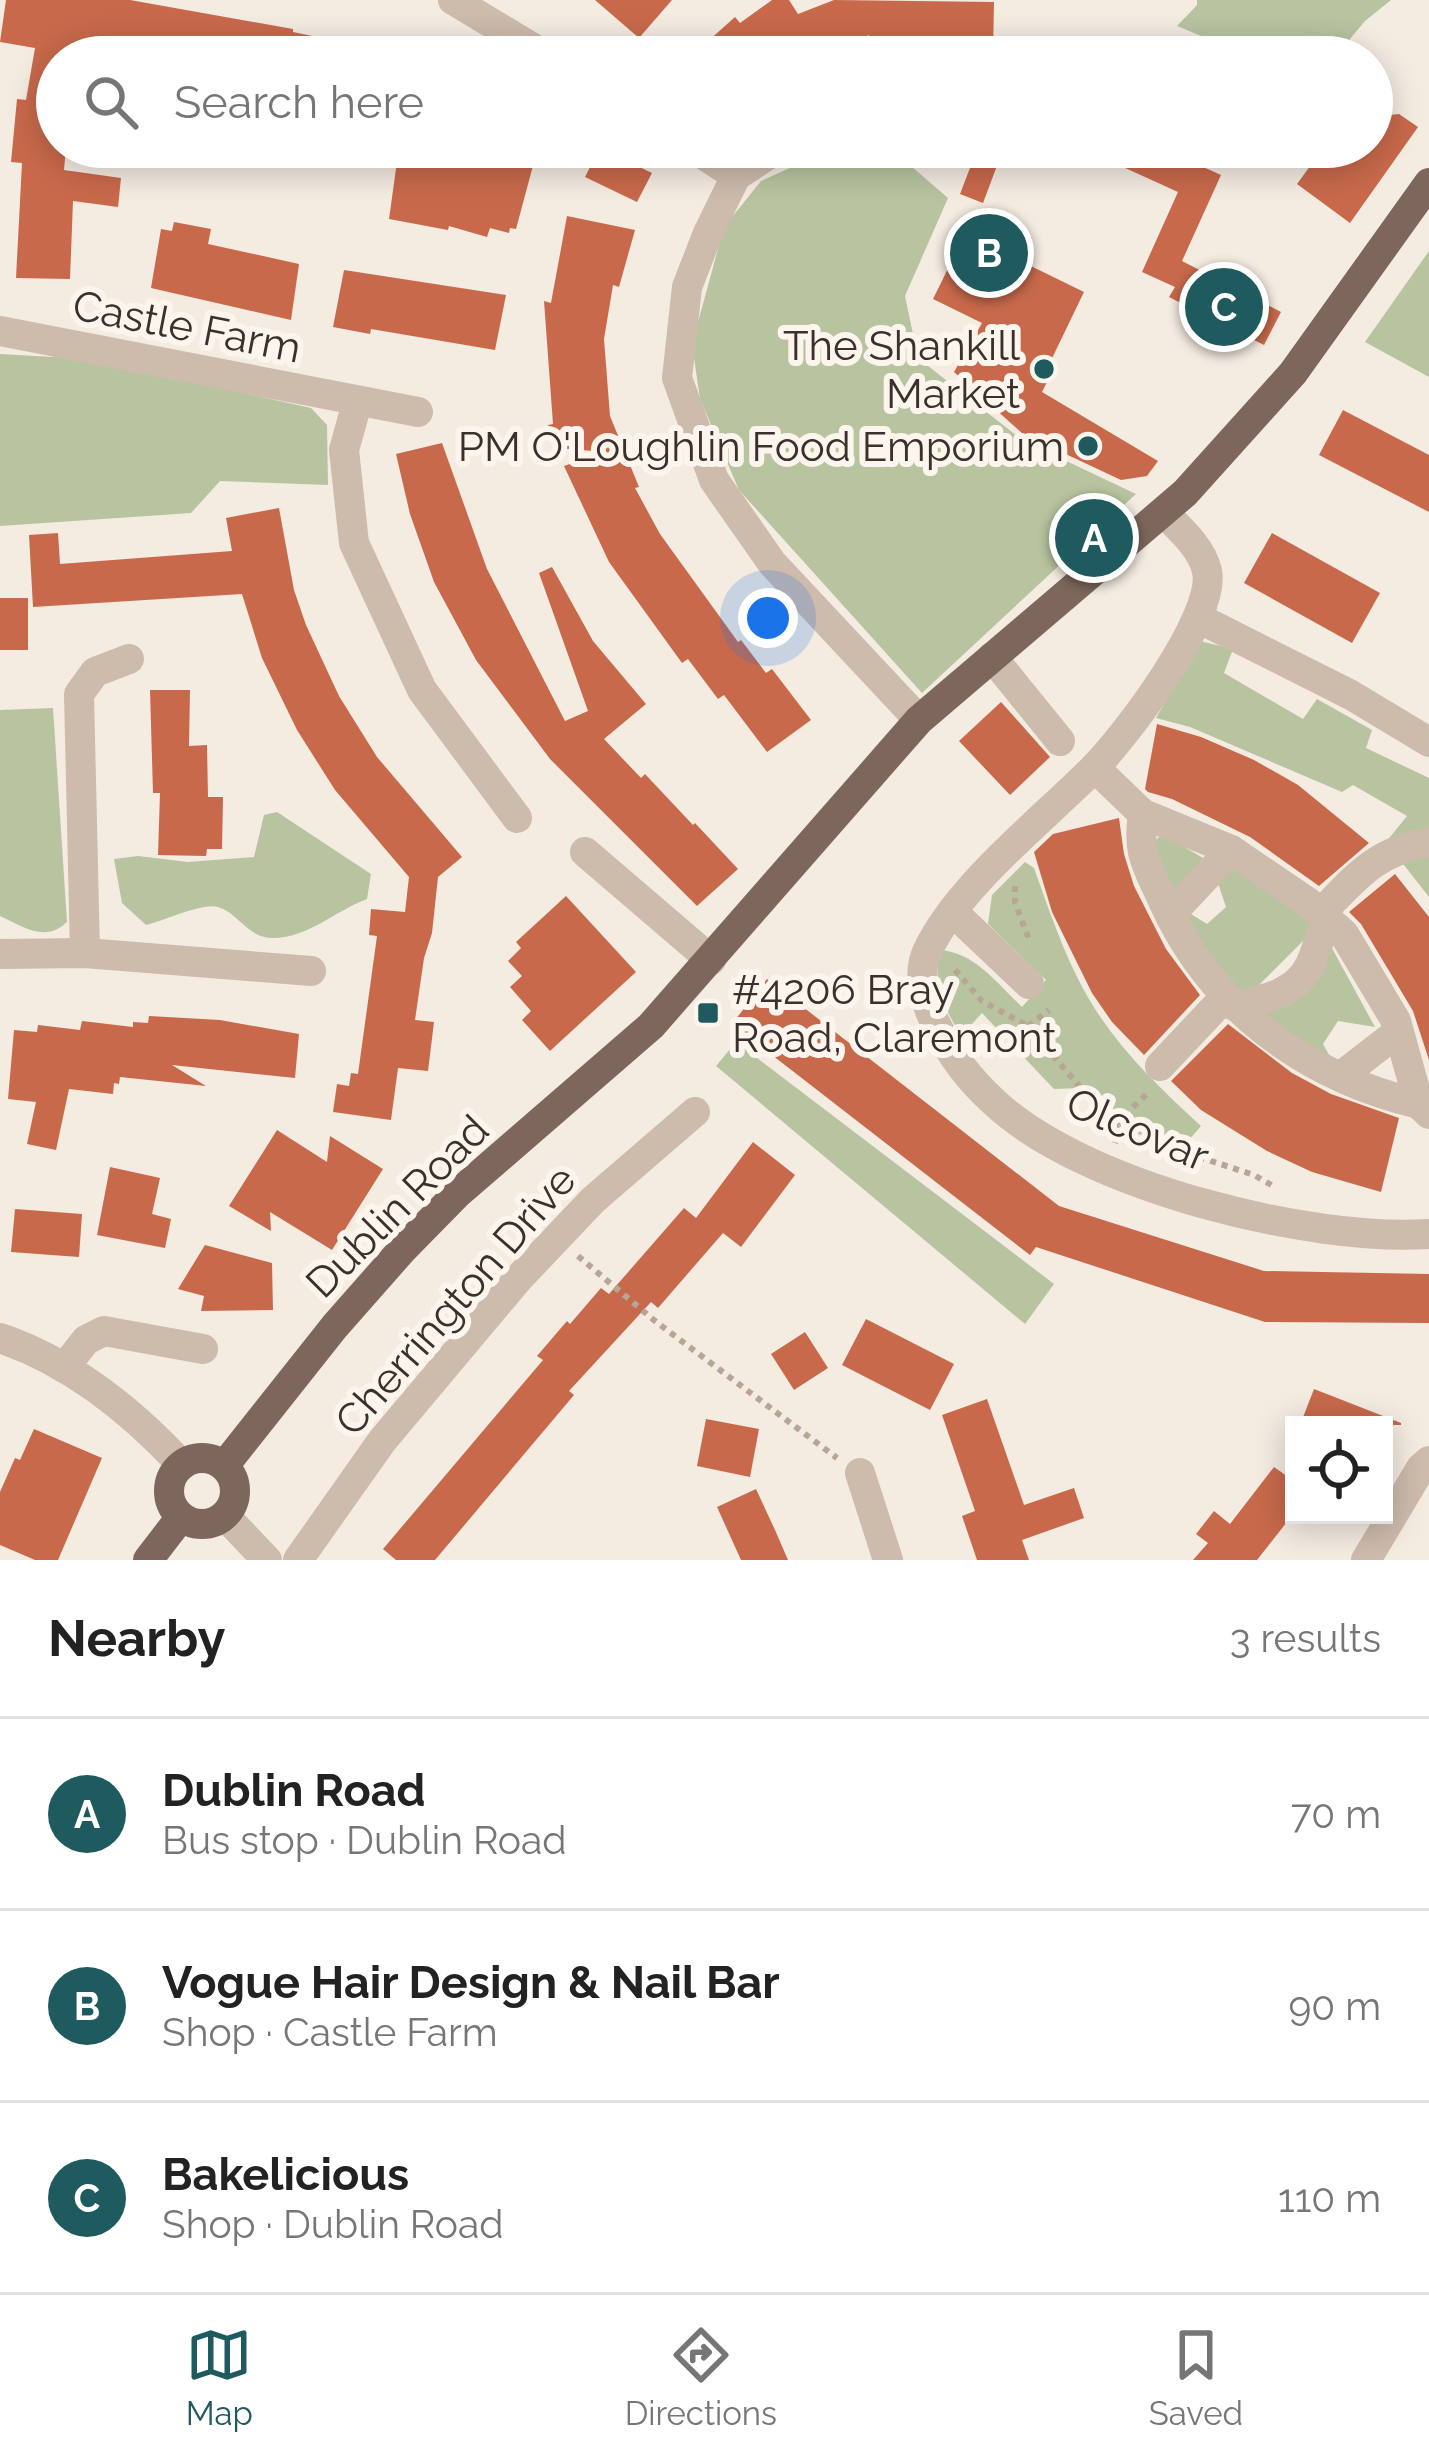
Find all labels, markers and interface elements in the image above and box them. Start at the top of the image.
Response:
search box [36,36,1393,168]
icon: search [78,69,144,135]
text: Search here [174,76,424,129]
pin: B [950,208,1028,298]
pin: C [1185,262,1263,352]
street label: Castle Farm [69,280,305,373]
place label: The Shankill Market [783,321,1021,418]
marker: The Shankill Market [1031,356,1057,382]
place label: PM O'Loughlin Food Emporium [458,422,1064,471]
marker: PM O'Loughlin Food Emporium [1075,433,1101,459]
pin: A [1055,493,1133,583]
your location [738,588,798,648]
place label: #4206 Bray Road, Claremont [732,965,1057,1062]
marker: #4206 Bray Road, Claremont [695,1000,721,1026]
street label: Olcovar [1059,1078,1216,1181]
street label: Dublin Road [296,1105,499,1308]
street label: Cherrington Drive [325,1156,586,1445]
map controls [1285,1416,1393,1524]
button: locate [1285,1416,1393,1524]
text: Nearby [48,1608,225,1668]
text: 3 results [1230,1615,1381,1661]
text: Dublin Road [162,1764,426,1817]
text: A [74,1791,100,1837]
text: 70 m [1291,1791,1381,1837]
text: Bus stop · Dublin Road [162,1817,566,1863]
text: Vogue Hair Design & Nail Bar [162,1956,780,2009]
text: B [74,1983,100,2029]
text: 90 m [1288,1983,1381,2029]
text: Shop · Castle Farm [162,2009,498,2055]
text: Bakelicious [162,2148,409,2201]
text: C [74,2175,100,2221]
text: 110 m [1278,2175,1381,2221]
text: Shop · Dublin Road [162,2201,503,2247]
tab: Map [186,2322,253,2433]
tab: Directions [625,2322,777,2433]
tab: Saved [1149,2322,1243,2433]

